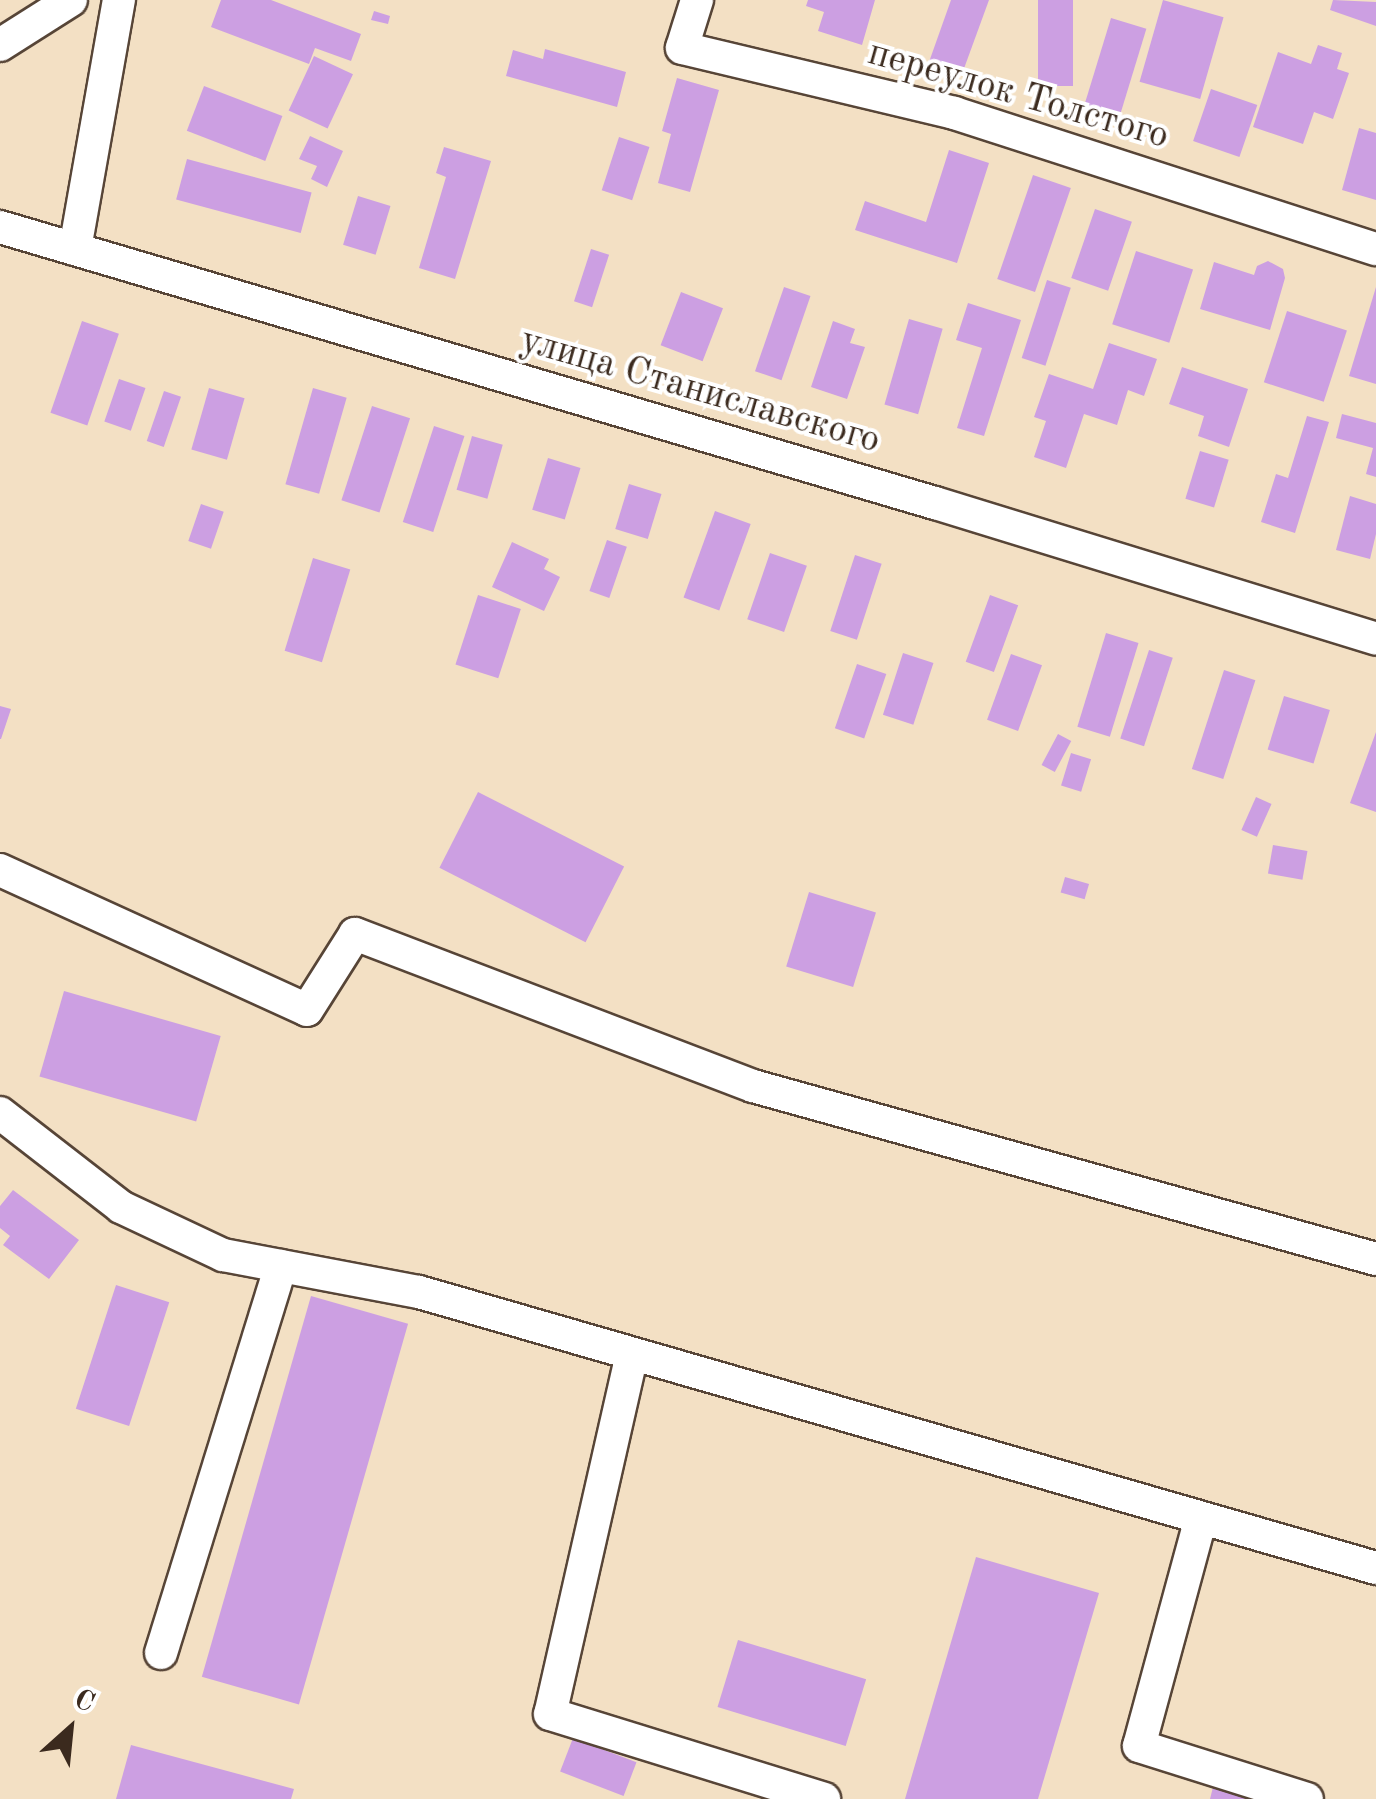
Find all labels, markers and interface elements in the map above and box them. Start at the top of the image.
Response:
street label: переулок Толстого [862,31,1174,161]
street label: улица Станиславского [515,319,885,465]
north arrow [20,1679,120,1779]
text: С [69,1686,98,1719]

